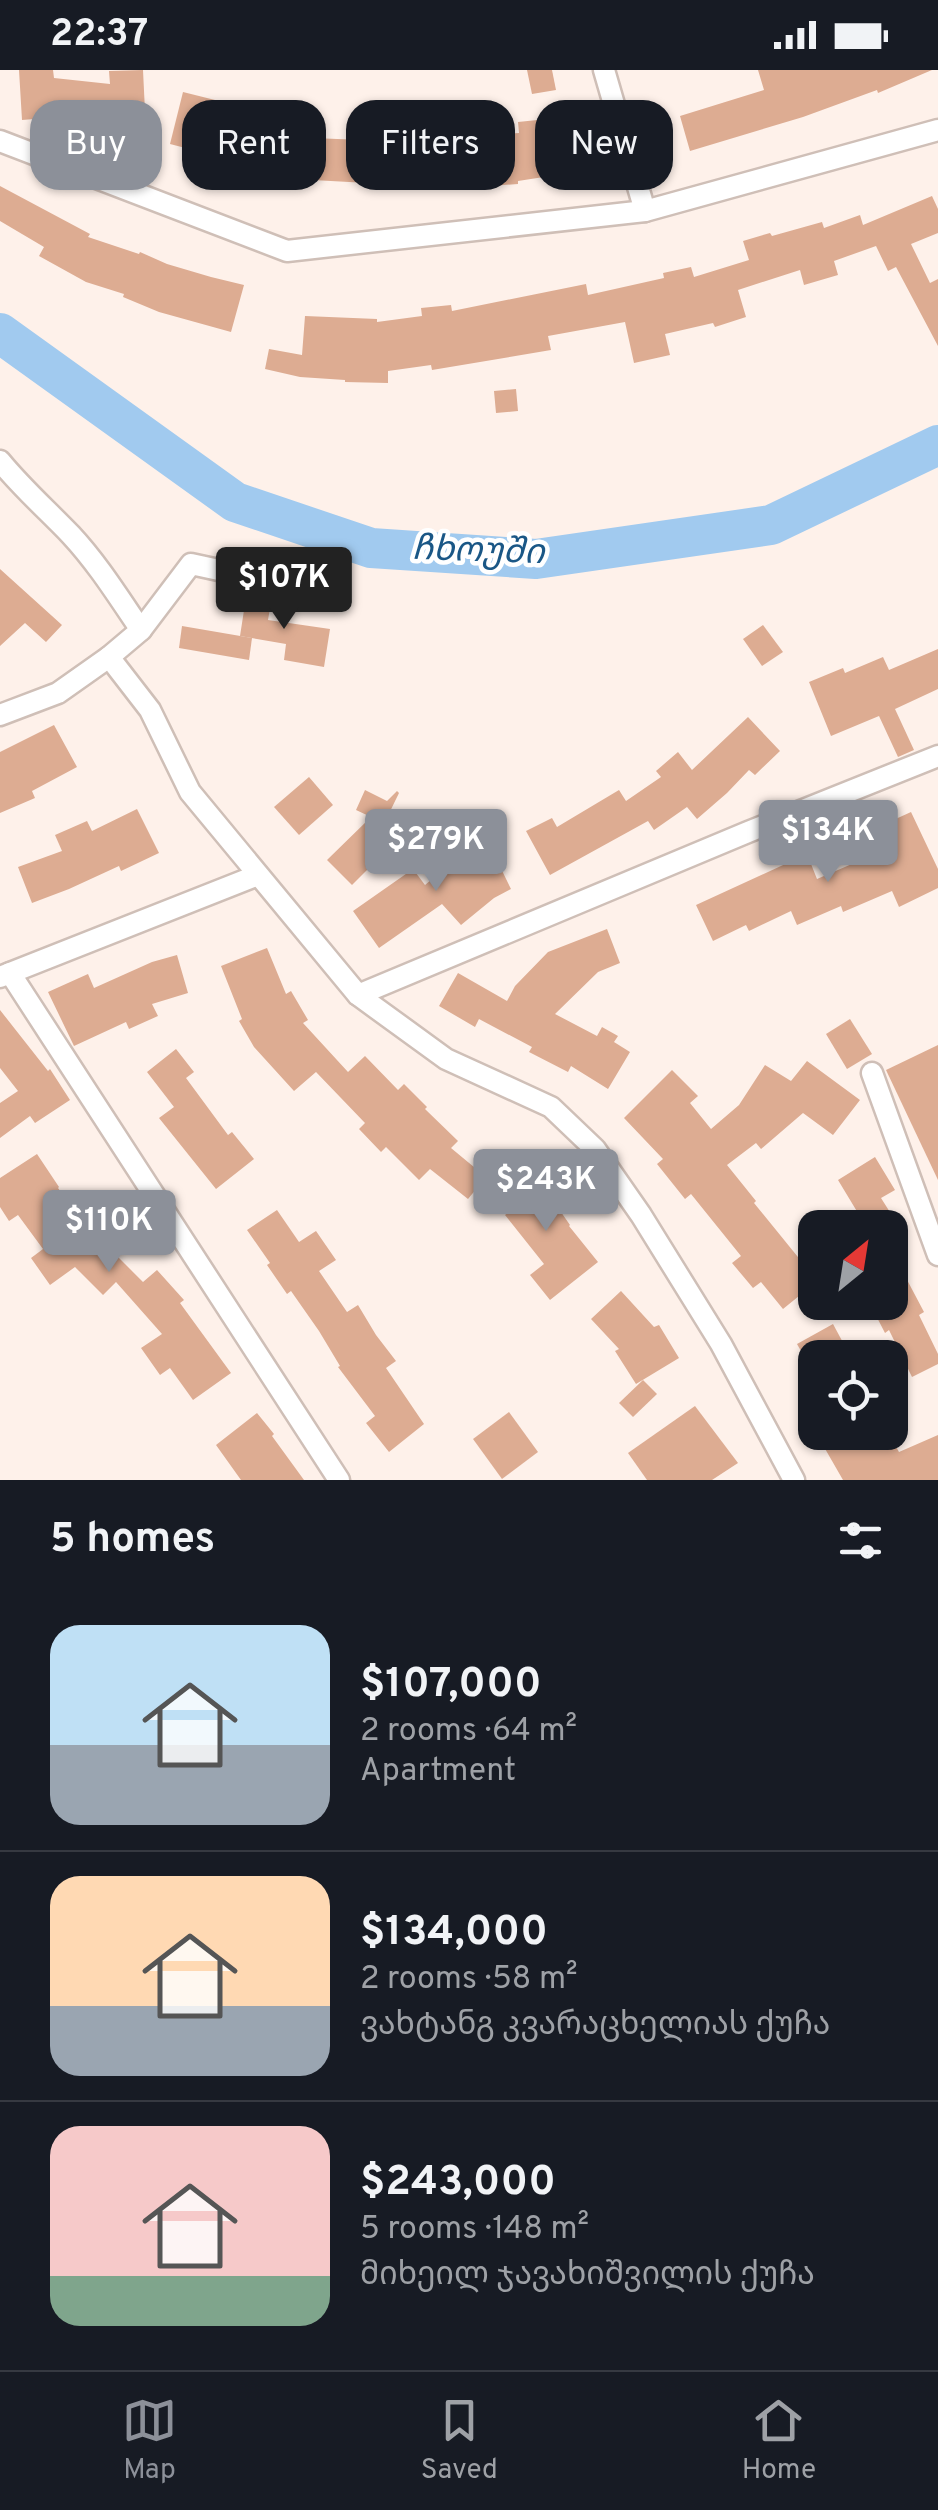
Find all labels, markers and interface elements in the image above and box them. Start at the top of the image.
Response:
text: 22:37 [50,11,148,60]
chip: Buy [30,100,162,190]
chip: Rent [182,100,326,190]
chip: Filters [346,100,515,190]
chip: New [535,100,673,190]
water label: ჩხოუში [411,528,547,576]
pin: $107K [214,547,354,632]
text: $107K [238,559,330,599]
pin: $134K [758,800,898,885]
pin: $279K [366,809,506,894]
text: $134K [781,812,875,852]
text: $279K [387,821,485,861]
pin: $243K [476,1149,616,1234]
text: $243K [495,1161,597,1201]
pin: $110K [39,1190,179,1275]
text: $110K [65,1202,153,1242]
north arrow [798,1210,908,1320]
map controls [798,1210,908,1450]
button: locate [798,1340,908,1450]
icon: filters [833,1513,888,1568]
text: 5 homes [50,1514,215,1567]
text: $107,000 [360,1659,542,1712]
icon: home [130,1665,250,1785]
text: 2 rooms · 64 m² [360,1712,577,1752]
text: Apartment [360,1752,516,1792]
text: $134,000 [360,1907,548,1960]
icon: home [130,1916,250,2036]
text: 2 rooms · 58 m² [360,1960,578,2000]
text: ვახტანგ კვარაცხელიას ქუჩა [360,2006,830,2046]
text: $243,000 [360,2157,556,2210]
icon: home [130,2166,250,2286]
text: 5 rooms · 148 m² [360,2210,589,2250]
text: მიხეილ ჯავახიშვილის ქუჩა [360,2256,815,2296]
tab: Map [122,2393,177,2489]
tab: Saved [421,2393,498,2489]
tab: Home [742,2393,816,2489]

